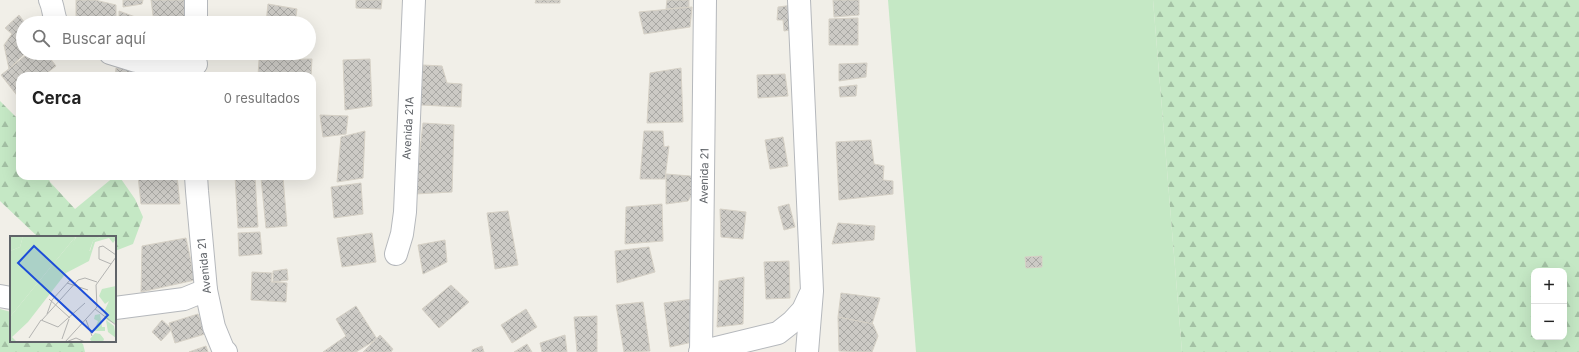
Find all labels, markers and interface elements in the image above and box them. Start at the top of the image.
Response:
search box [16,16,316,60]
icon: search [30,27,52,49]
text: Buscar aquí [62,29,146,48]
text: Cerca [32,88,81,108]
text: 0 resultados [224,90,300,106]
street label: Avenida 21A [399,96,417,160]
street label: Avenida 21 [697,148,711,204]
inset map [10,236,116,342]
street label: Avenida 21 [194,238,214,294]
map controls [1531,268,1567,340]
button: + [1531,268,1567,304]
button: − [1531,304,1567,340]

